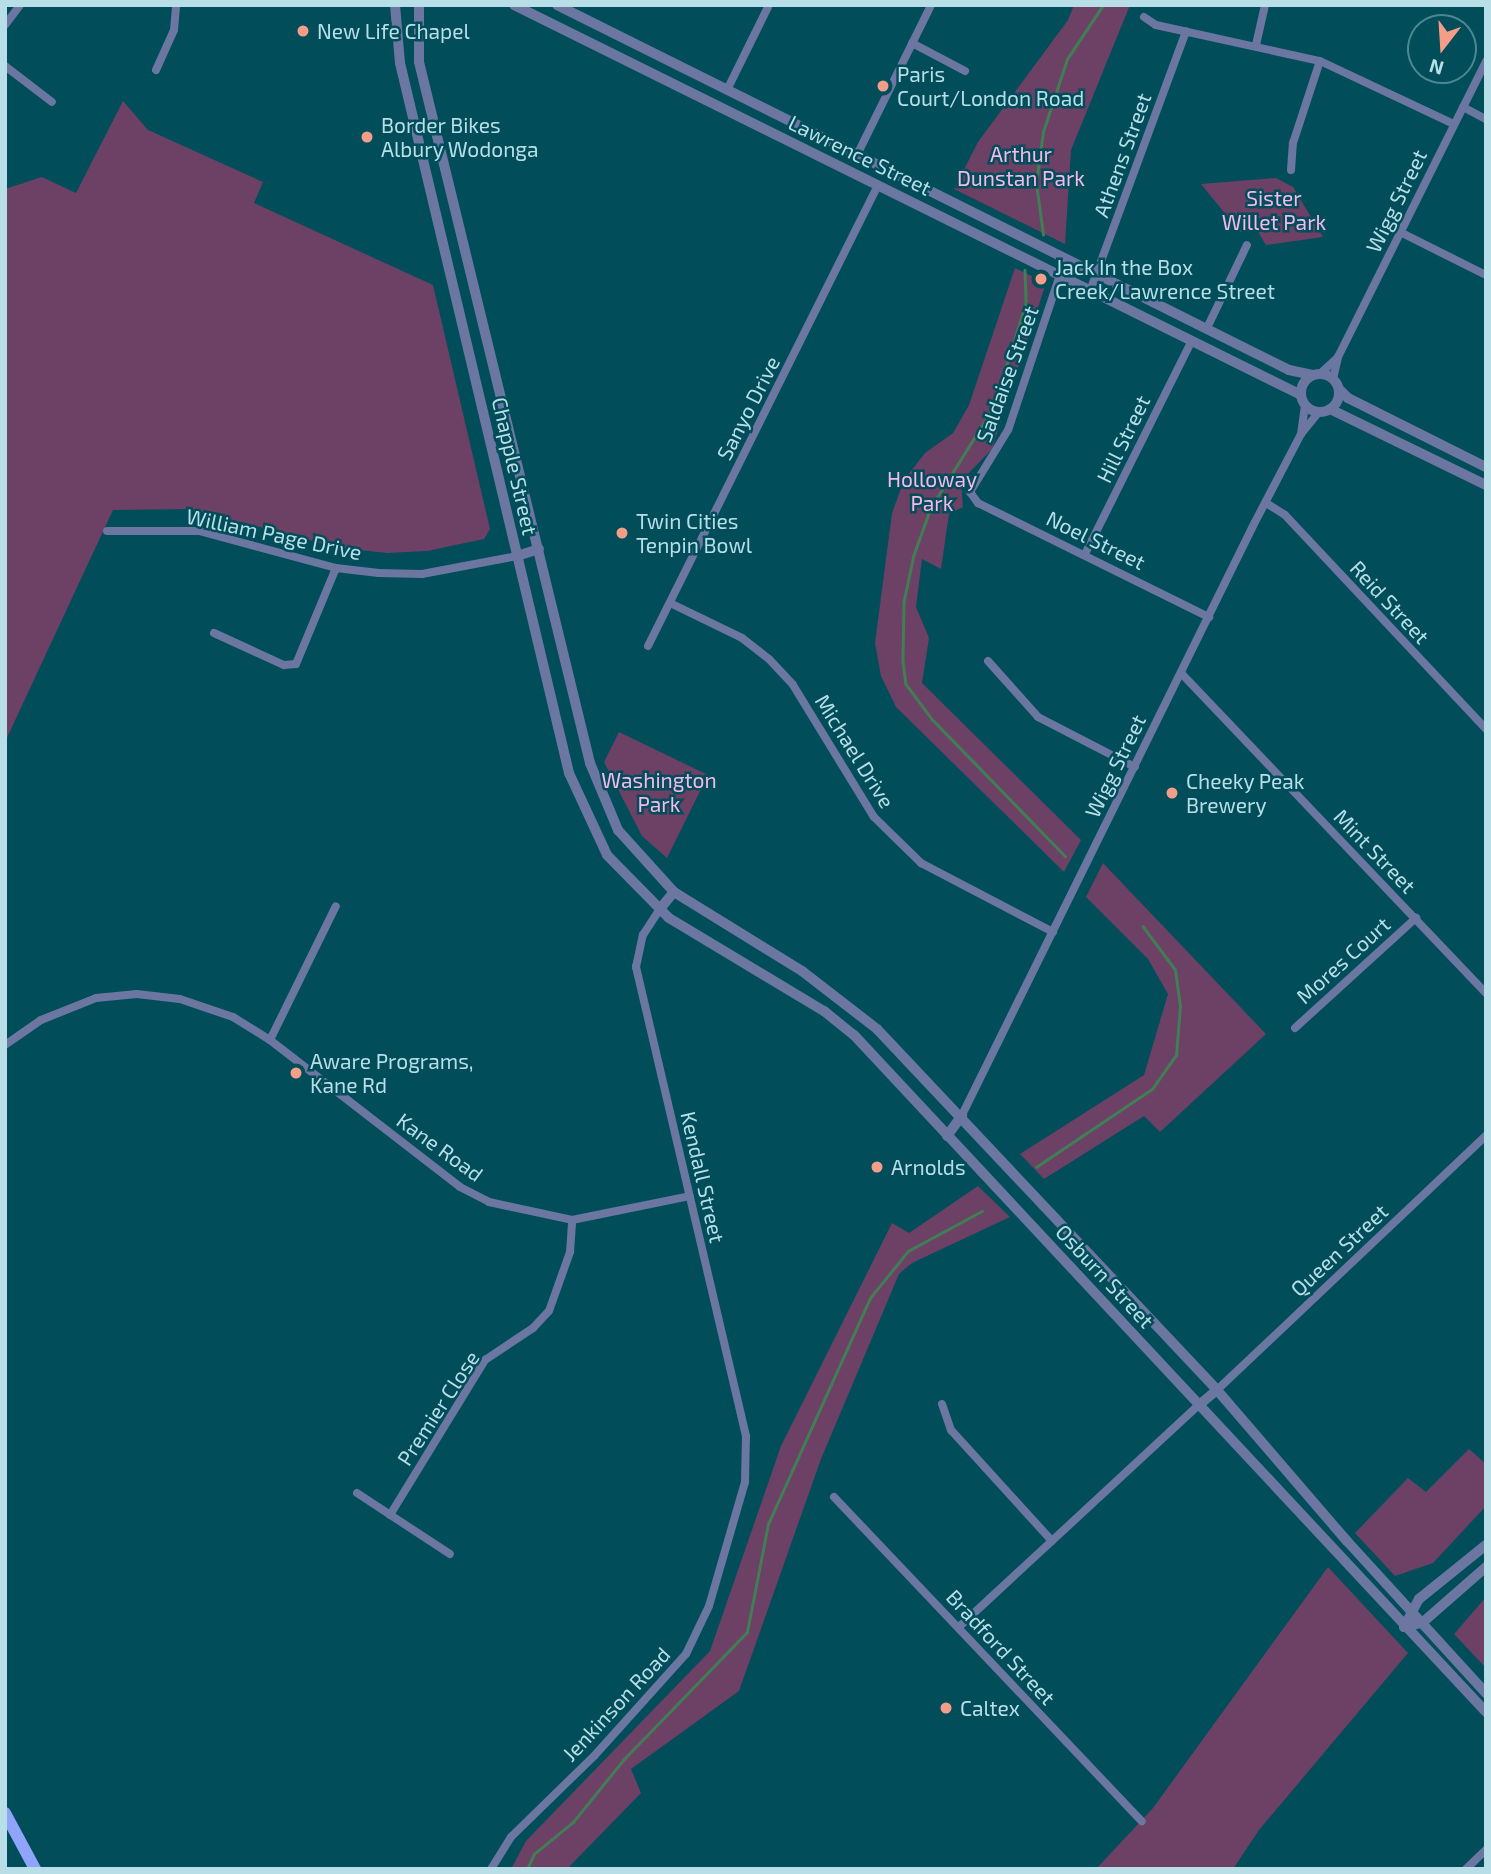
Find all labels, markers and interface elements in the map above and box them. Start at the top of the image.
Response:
north arrow [1407,14,1477,84]
place label: New Life Chapel [317,18,470,44]
marker: New Life Chapel [295,23,311,39]
text: N [1426,55,1446,81]
place label: Paris Court/London Road [897,61,1084,111]
marker: Paris Court/London Road [875,78,891,94]
street label: Athens Street [1088,90,1156,220]
street label: Lawrence Street [785,110,935,200]
place label: Border Bikes Albury Wodonga [381,112,539,162]
marker: Border Bikes Albury Wodonga [359,129,375,145]
park label: Arthur Dunstan Park [957,141,1085,191]
street label: Wigg Street [1360,145,1432,257]
park label: Sister Willet Park [1222,185,1326,235]
place label: Jack In the Box Creek/Lawrence Street [1055,254,1275,304]
marker: Jack In the Box Creek/Lawrence Street [1033,271,1049,287]
street label: Saldaise Street [971,302,1043,446]
street label: Sanyo Drive [711,352,785,464]
street label: Hill Street [1091,391,1155,487]
street label: Chapple Street [487,395,543,537]
park label: Holloway Park [887,466,977,516]
street label: William Page Drive [184,503,364,565]
street label: Noel Street [1042,505,1150,575]
place label: Twin Cities Tenpin Bowl [636,508,752,558]
marker: Twin Cities Tenpin Bowl [614,525,630,541]
street label: Reid Street [1345,555,1435,649]
street label: Michael Drive [810,689,900,813]
street label: Wigg Street [1079,710,1151,822]
park label: Washington Park [601,767,717,817]
place label: Cheeky Peak Brewery [1186,768,1305,818]
marker: Cheeky Peak Brewery [1164,785,1180,801]
street label: Mint Street [1329,804,1421,898]
street label: Mores Court [1291,911,1395,1009]
place label: Aware Programs, Kane Rd [310,1048,474,1098]
marker: Aware Programs, Kane Rd [288,1065,304,1081]
street label: Kane Road [392,1107,488,1187]
street label: Kendall Street [676,1109,730,1245]
place label: Arnolds [891,1154,966,1180]
marker: Arnolds [869,1159,885,1175]
street label: Queen Street [1285,1199,1393,1301]
street label: Osburn Street [1051,1219,1159,1333]
street label: Premier Close [392,1346,484,1470]
street label: Bradford Street [941,1584,1061,1710]
street label: Jenkinson Road [557,1642,675,1766]
place label: Caltex [960,1695,1020,1721]
marker: Caltex [938,1700,954,1716]

